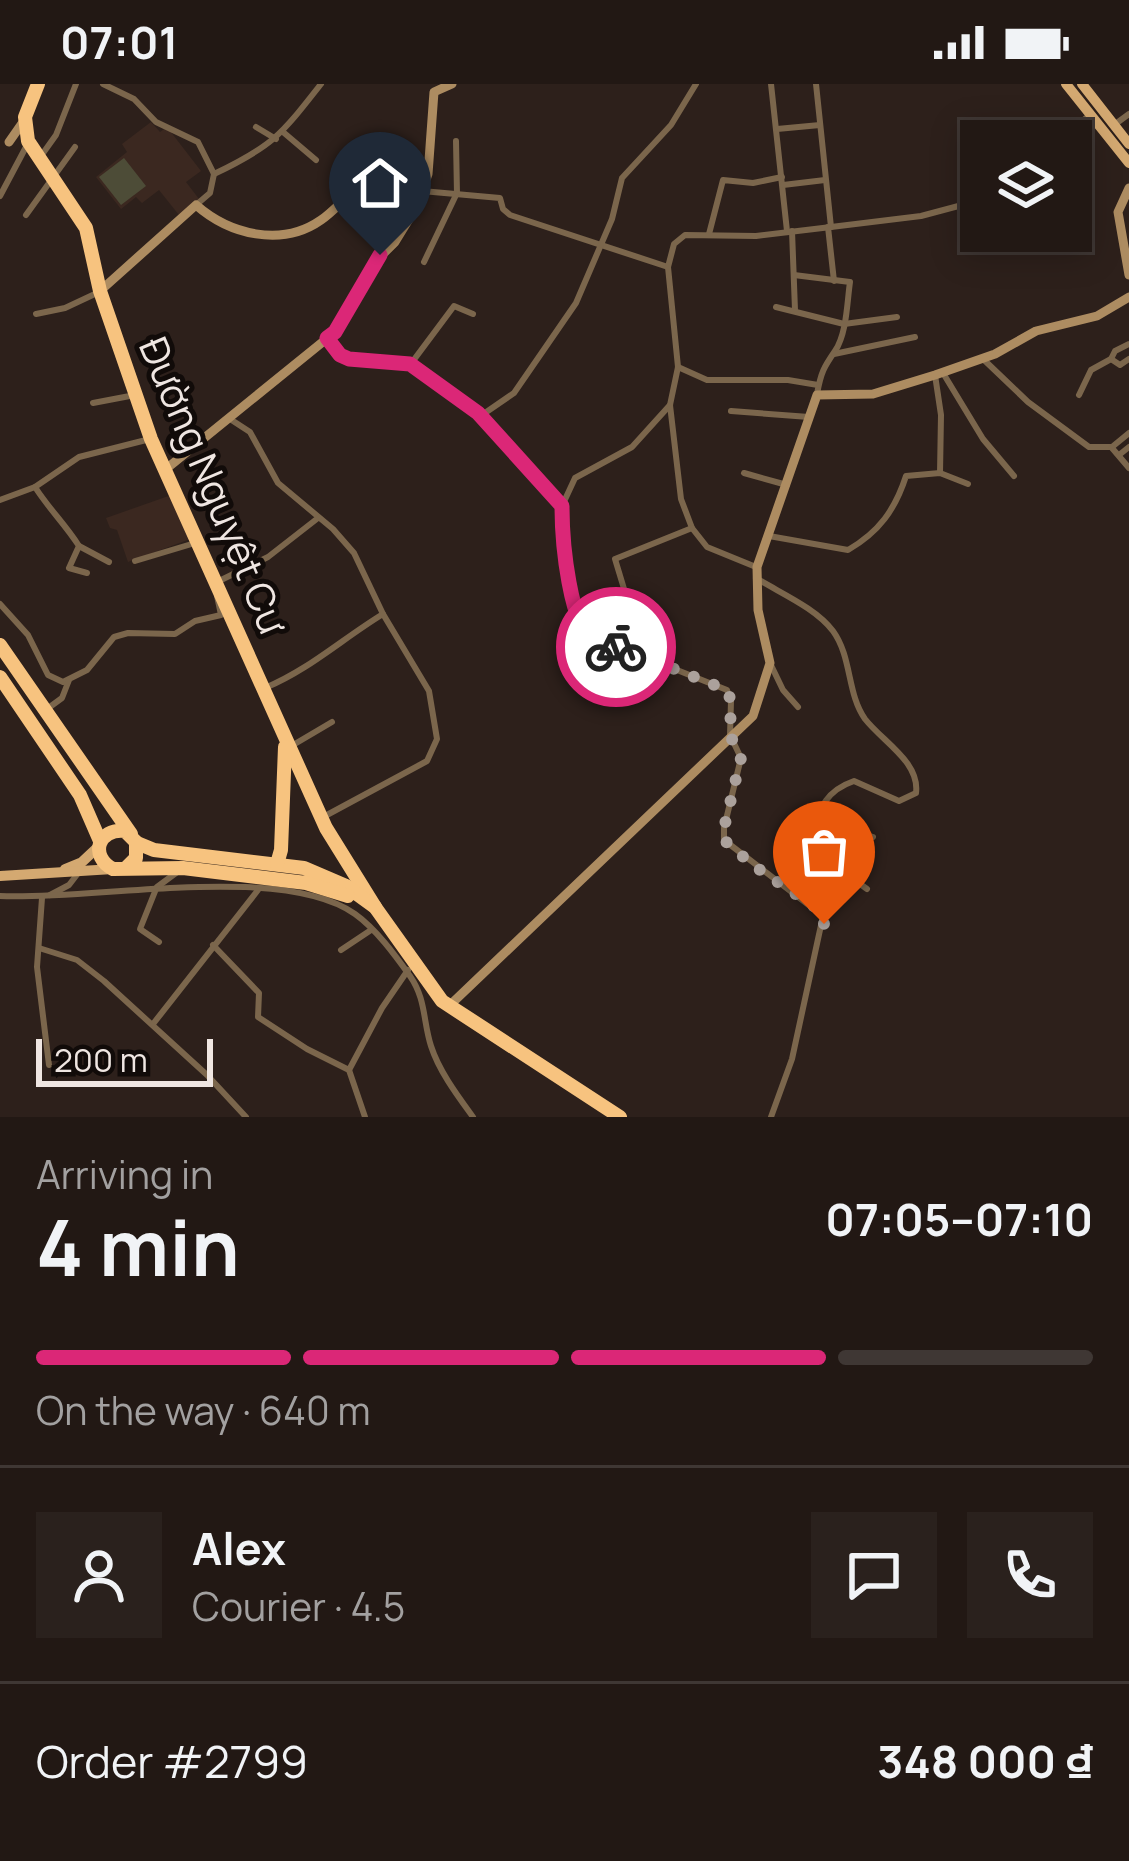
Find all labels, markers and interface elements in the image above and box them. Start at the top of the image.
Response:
text: 07:01 [60,11,178,73]
map controls [960,120,1092,252]
button: layers [960,120,1092,252]
pin [329,132,431,255]
icon: home [347,150,413,216]
street label: Đường Nguyệt Cư [127,329,301,643]
courier [556,587,676,707]
icon: bike [583,614,649,680]
pin [773,801,875,924]
icon: bag [791,819,857,885]
scale bar [36,1033,213,1086]
text: 200 m [54,1037,148,1082]
text: Arriving in [36,1147,213,1201]
text: 07:05–07:10 [825,1188,1093,1250]
text: 4 min [36,1193,240,1299]
text: On the way · 640 m [36,1383,371,1437]
button: person [36,1512,162,1638]
button: chat [811,1512,937,1638]
button: phone [967,1512,1093,1638]
text: Alex [192,1517,286,1579]
text: Courier · 4.5 [192,1579,405,1633]
text: Order #2799 [36,1730,308,1792]
text: 348 000 ₫ [877,1730,1093,1792]

